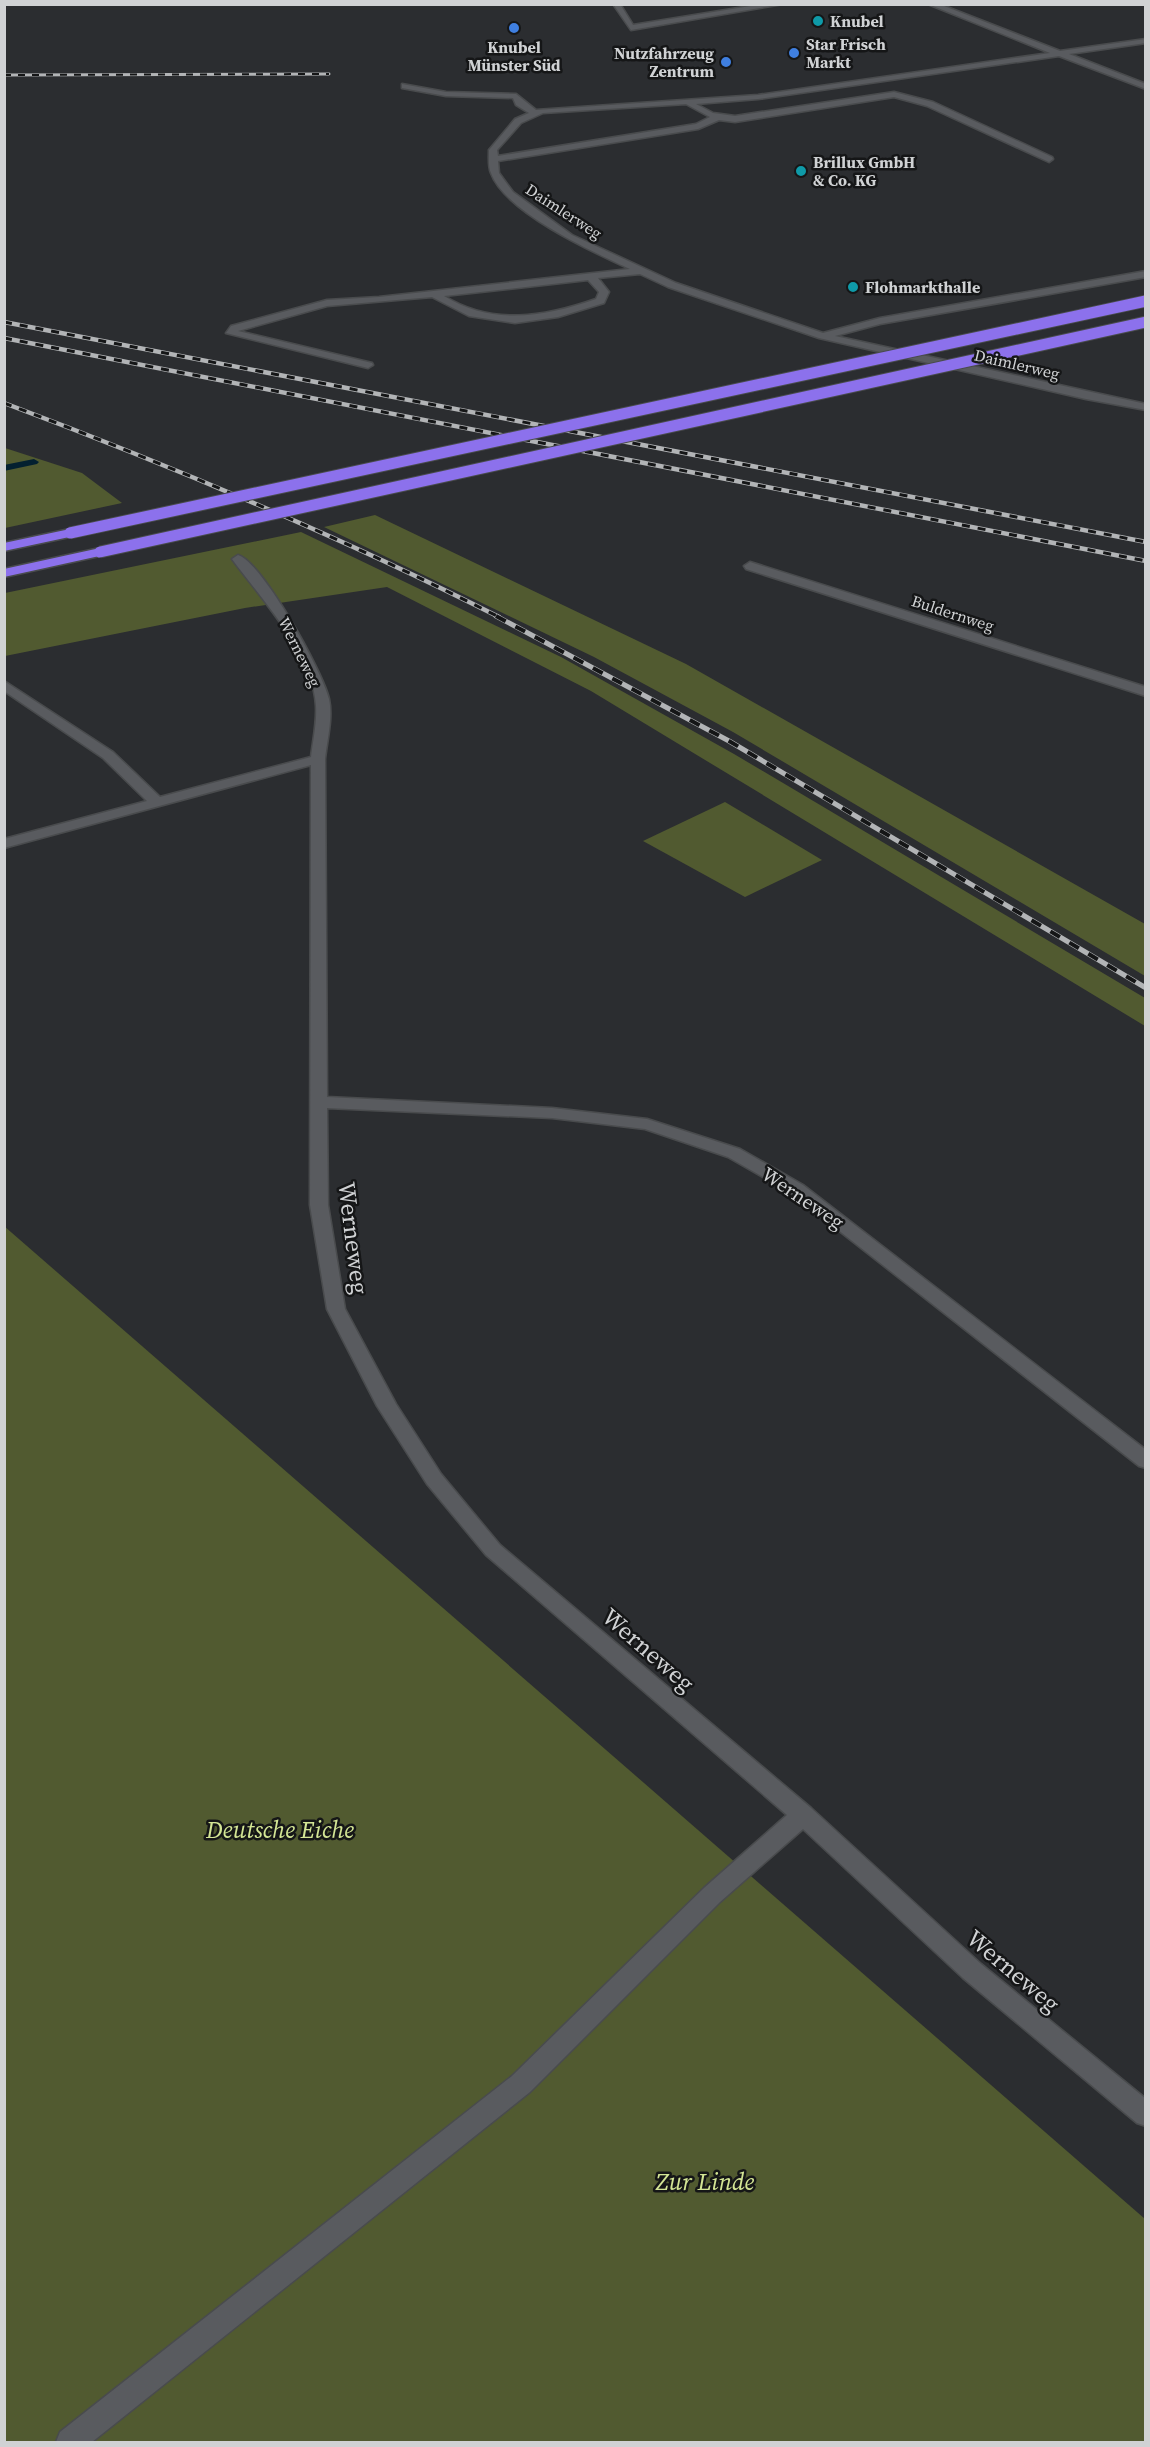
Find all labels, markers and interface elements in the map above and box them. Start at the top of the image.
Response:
place label: Knubel [830,10,884,32]
marker: Knubel [811,14,825,28]
marker: Knubel Münster Süd [507,21,521,35]
place label: Star Frisch Markt [806,33,886,73]
place label: Knubel Münster Süd [467,36,561,76]
place label: Nutzfahrzeug Zentrum [614,42,714,82]
marker: Star Frisch Markt [787,46,801,60]
marker: Nutzfahrzeug Zentrum [719,55,733,69]
place label: Brillux GmbH & Co. KG [813,151,915,191]
marker: Brillux GmbH & Co. KG [794,164,808,178]
street label: Daimlerweg [522,178,606,244]
place label: Flohmarkthalle [865,276,980,298]
marker: Flohmarkthalle [846,280,860,294]
street label: Daimlerweg [972,344,1062,384]
street label: Buldernweg [909,589,997,637]
street label: Werneweg [274,613,326,691]
street label: Werneweg [756,1160,850,1236]
street label: Werneweg [330,1180,377,1296]
street label: Werneweg [595,1600,702,1699]
park label: Deutsche Eiche [205,1813,354,1846]
street label: Werneweg [959,1922,1067,2020]
park label: Zur Linde [655,2165,755,2198]

